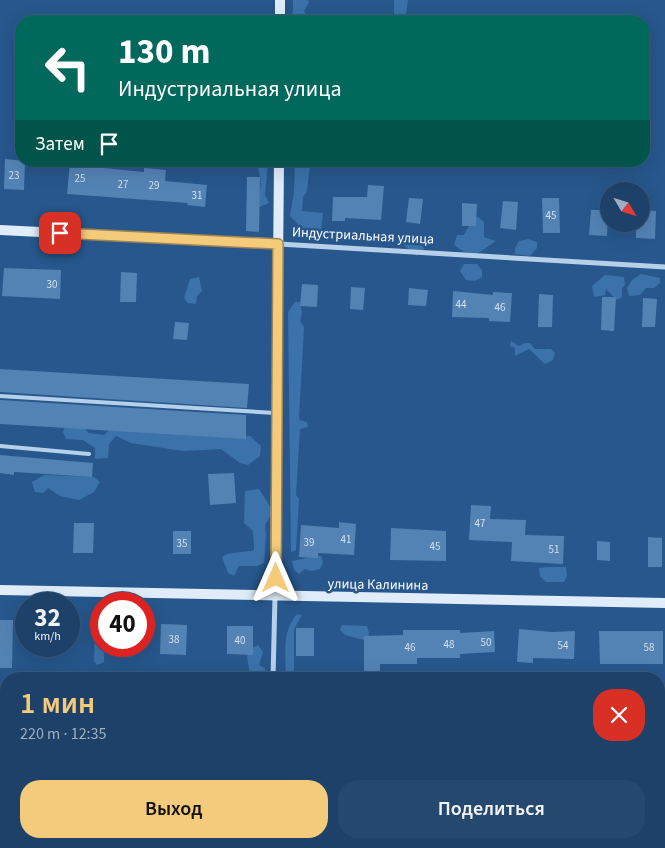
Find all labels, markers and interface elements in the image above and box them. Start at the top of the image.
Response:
text: 130 m [118,27,210,77]
icon: left [35,35,100,100]
text: Индустриальная улица [118,73,342,105]
icon: arrive [95,130,123,158]
text: Затем [35,131,85,158]
house number: 23 [9,168,19,183]
house number: 25 [75,171,85,186]
house number: 27 [118,177,128,192]
house number: 29 [149,178,159,193]
north arrow [600,182,650,232]
map controls [600,182,650,232]
house number: 31 [192,188,202,203]
house number: 45 [546,208,556,223]
pin [39,212,81,254]
icon: arrive [46,219,74,247]
street label: Индустриальная улица [291,222,435,250]
house number: 30 [47,277,57,292]
house number: 44 [456,297,467,312]
house number: 46 [495,300,506,315]
house number: 47 [475,516,485,531]
house number: 41 [341,532,351,547]
house number: 39 [304,535,314,550]
house number: 35 [177,536,187,551]
house number: 45 [430,539,440,554]
house number: 51 [549,542,559,557]
position arrow [249,551,301,603]
street label: улица Калинина [327,574,429,596]
speed limit sign: 40 [90,592,155,657]
text: 32 [34,600,61,636]
text: km/h [34,628,61,645]
house number: 38 [169,632,180,647]
house number: 40 [235,633,245,648]
house number: 50 [481,635,491,650]
house number: 48 [444,637,455,652]
house number: 54 [558,638,569,653]
house number: 46 [405,640,416,655]
house number: 58 [644,640,655,655]
text: 1 мин [20,682,95,725]
button: close [593,689,645,741]
text: 220 m · 12:35 [20,723,107,745]
button: Выход [20,780,328,838]
button: Поделиться [338,780,645,838]

